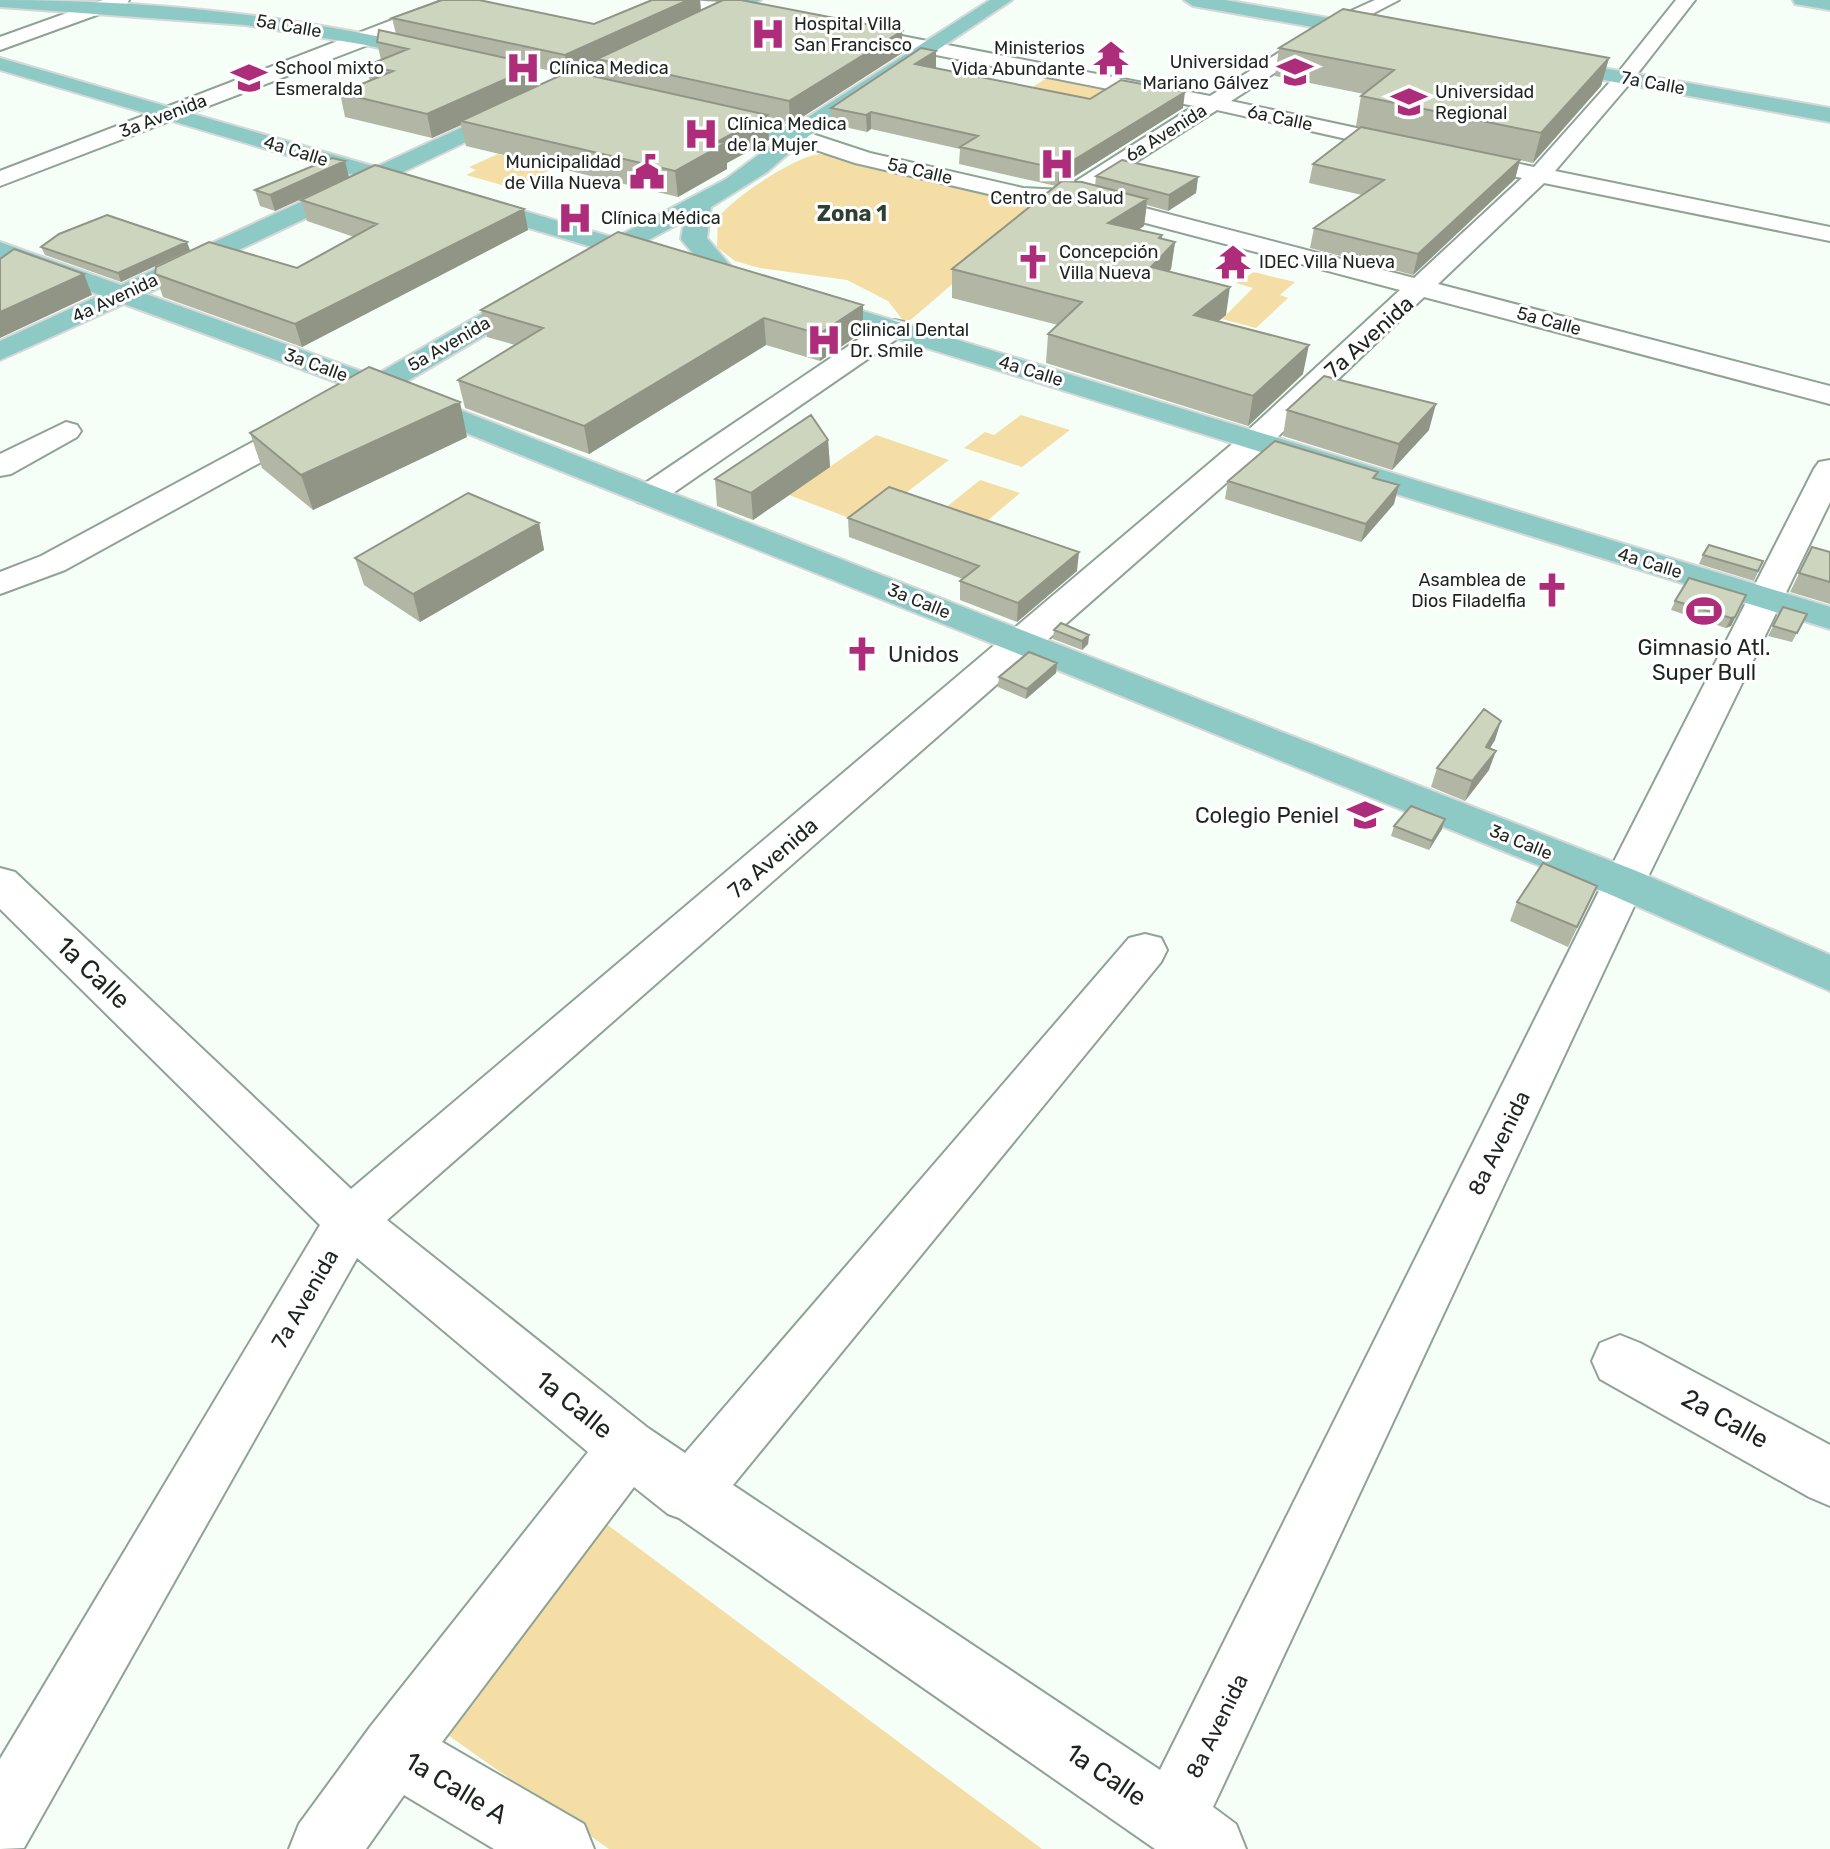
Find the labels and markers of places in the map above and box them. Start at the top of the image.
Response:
place label: Hospital Villa San Francisco [794,13,912,56]
hospital icon: Hospital Villa San Francisco [749,15,787,53]
place label: Ministerios Vida Abundante [951,37,1085,80]
temple icon: Ministerios Vida Abundante [1092,39,1130,77]
hospital icon: Clínica Medica [504,49,542,87]
place label: Universidad Mariano Gálvez [1143,51,1269,94]
school or university icon: Universidad Mariano Gálvez [1276,53,1314,91]
place label: School mixto Esmeralda [275,57,384,100]
place label: Clínica Medica [549,57,669,79]
school or university icon: School mixto Esmeralda [230,59,268,97]
place label: Universidad Regional [1435,81,1534,124]
school or university icon: Universidad Regional [1390,83,1428,121]
place label: Clínica Medica de la Mujer [727,113,847,156]
hospital icon: Clínica Medica de la Mujer [682,115,720,153]
hospital icon: Centro de Salud [1038,145,1076,183]
place label: Municipalidad de Villa Nueva [504,151,621,194]
public building icon: Municipalidad de Villa Nueva [628,153,666,191]
place label: Centro de Salud [990,187,1124,209]
hospital icon: Clínica Médica [556,199,594,237]
place label: Clínica Médica [601,207,721,229]
place label: Concepción Villa Nueva [1059,241,1159,284]
church icon: Concepción Villa Nueva [1014,243,1052,281]
temple icon: IDEC Villa Nueva [1214,243,1252,281]
place label: IDEC Villa Nueva [1259,251,1395,273]
place label: Clinical Dental Dr. Smile [850,319,969,362]
hospital icon: Clinical Dental Dr. Smile [805,321,843,359]
place label: Asamblea de Dios Filadelfia [1411,569,1526,612]
church icon: Asamblea de Dios Filadelfia [1533,571,1571,609]
sports icon: Gimnasio Atl. Super Bull [1685,592,1723,630]
place label: Gimnasio Atl. Super Bull [1638,634,1770,686]
church icon: Unidos [843,635,881,673]
place label: Unidos [888,641,959,668]
school or university icon: Colegio Peniel [1346,796,1384,834]
place label: Colegio Peniel [1195,802,1339,829]

